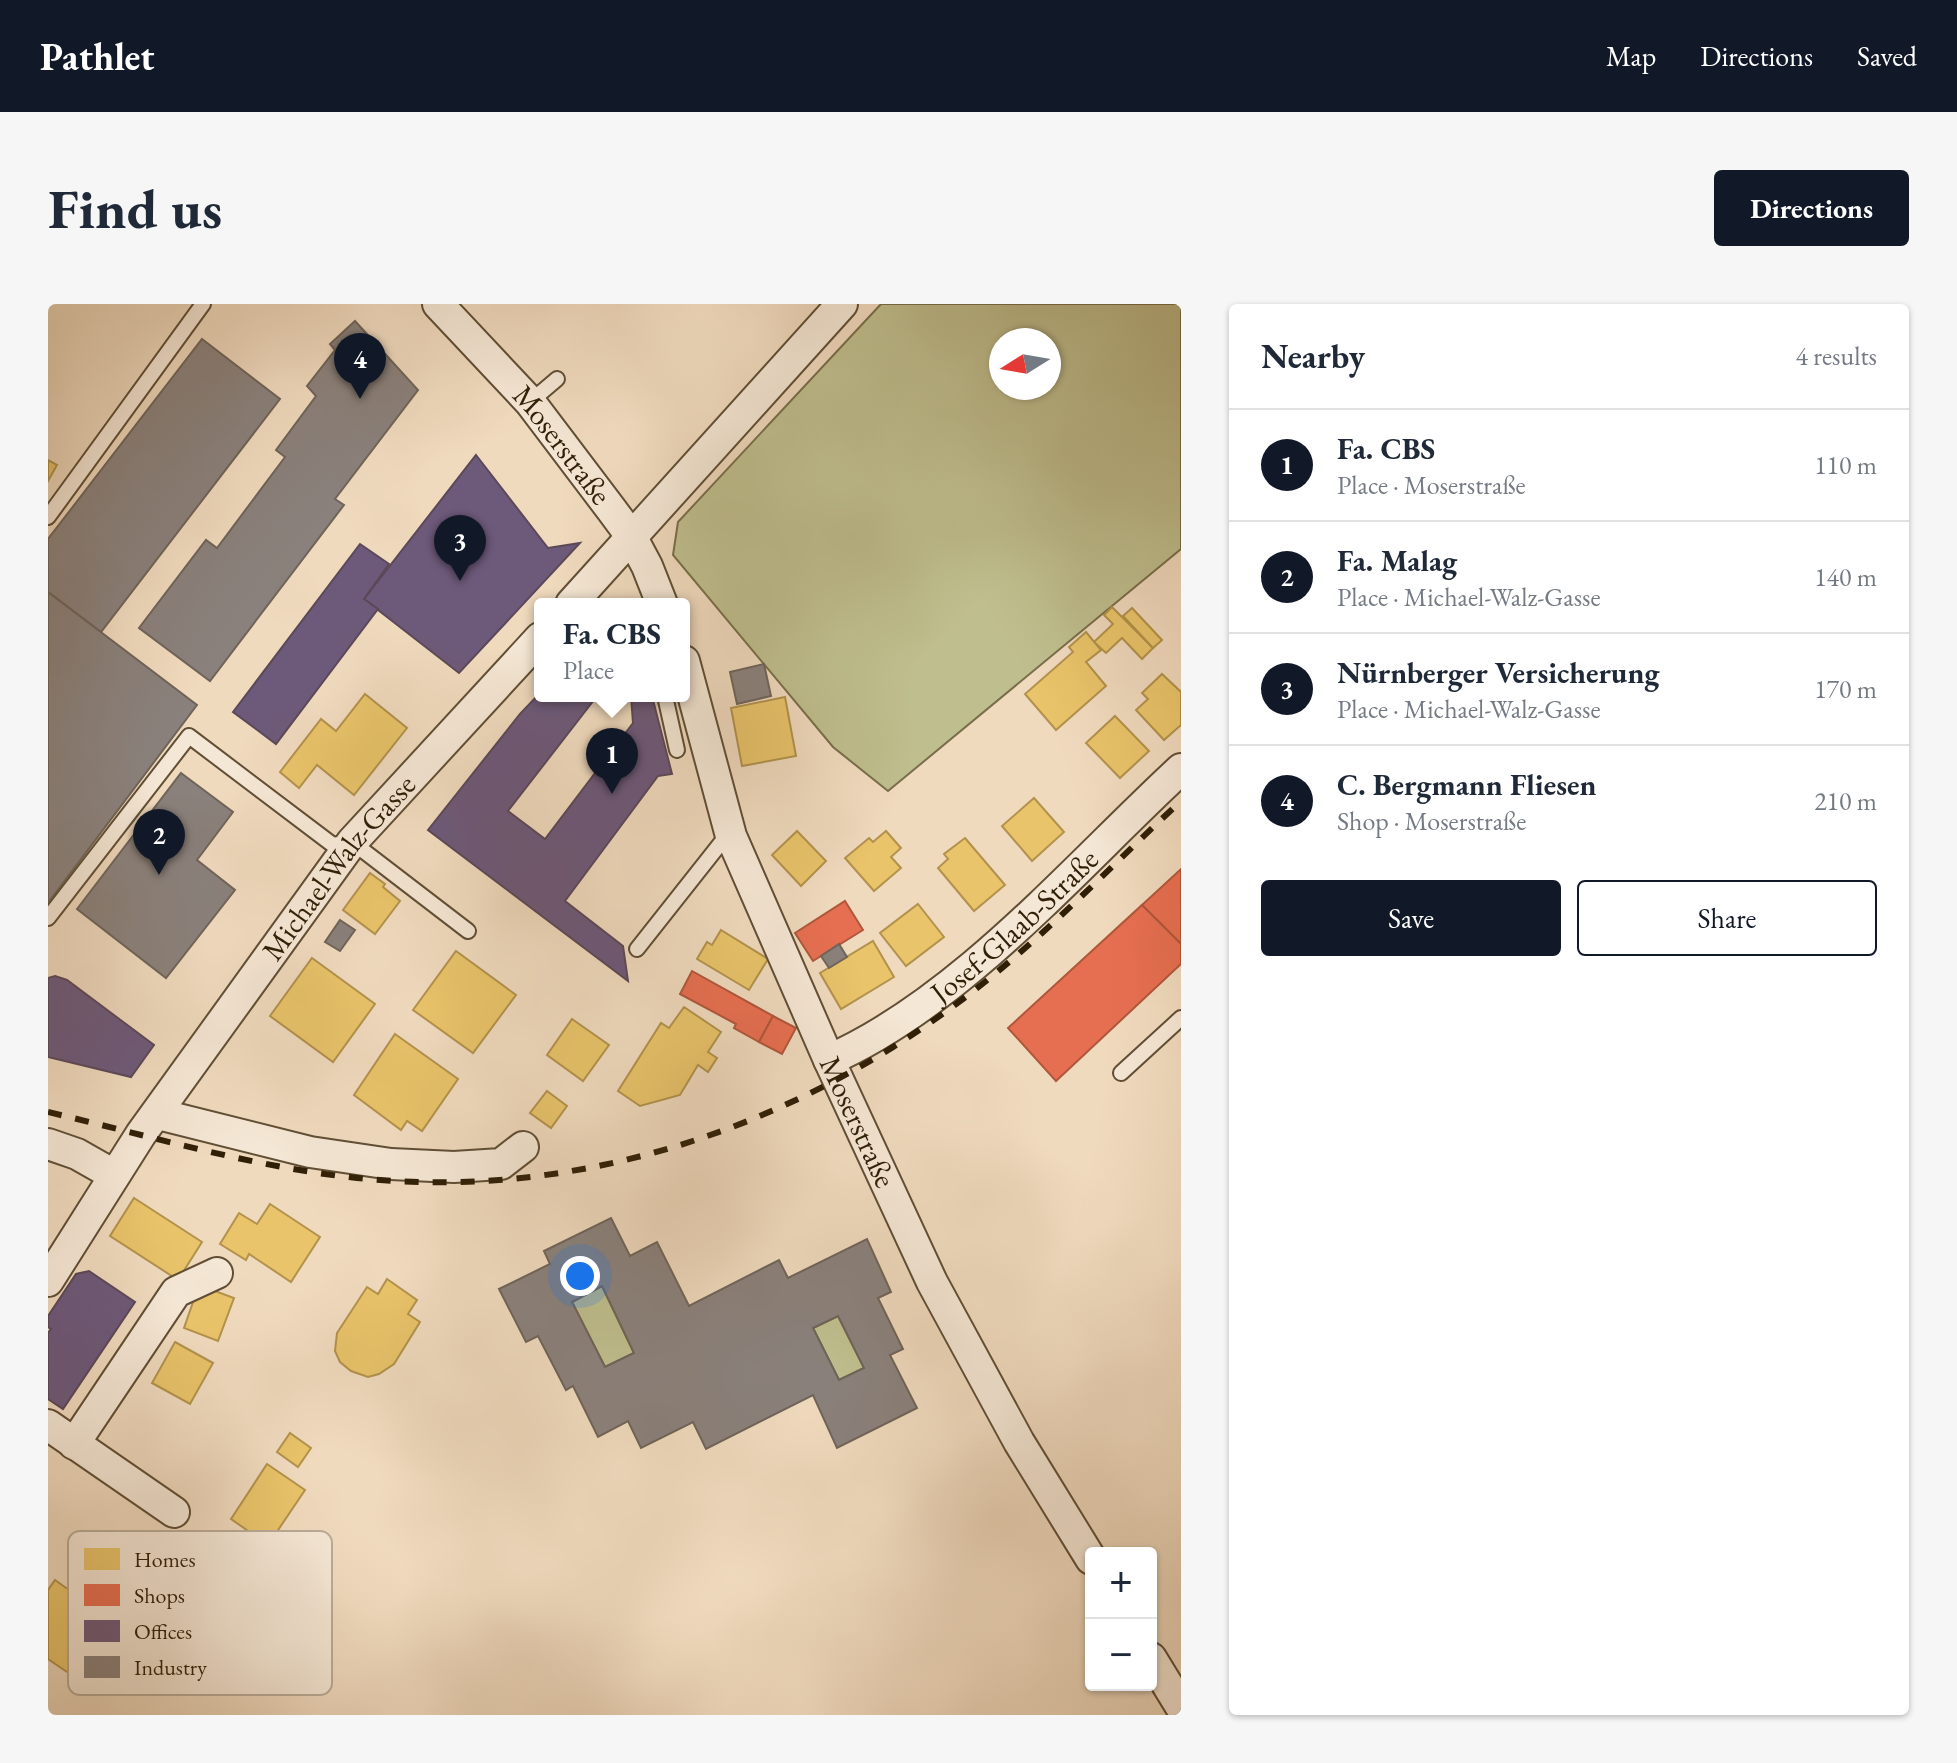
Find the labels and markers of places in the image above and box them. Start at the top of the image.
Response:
pin: 4 [334,333,386,399]
pin: 3 [434,515,486,581]
pin: 1 [586,728,638,794]
pin: 2 [133,809,185,875]

